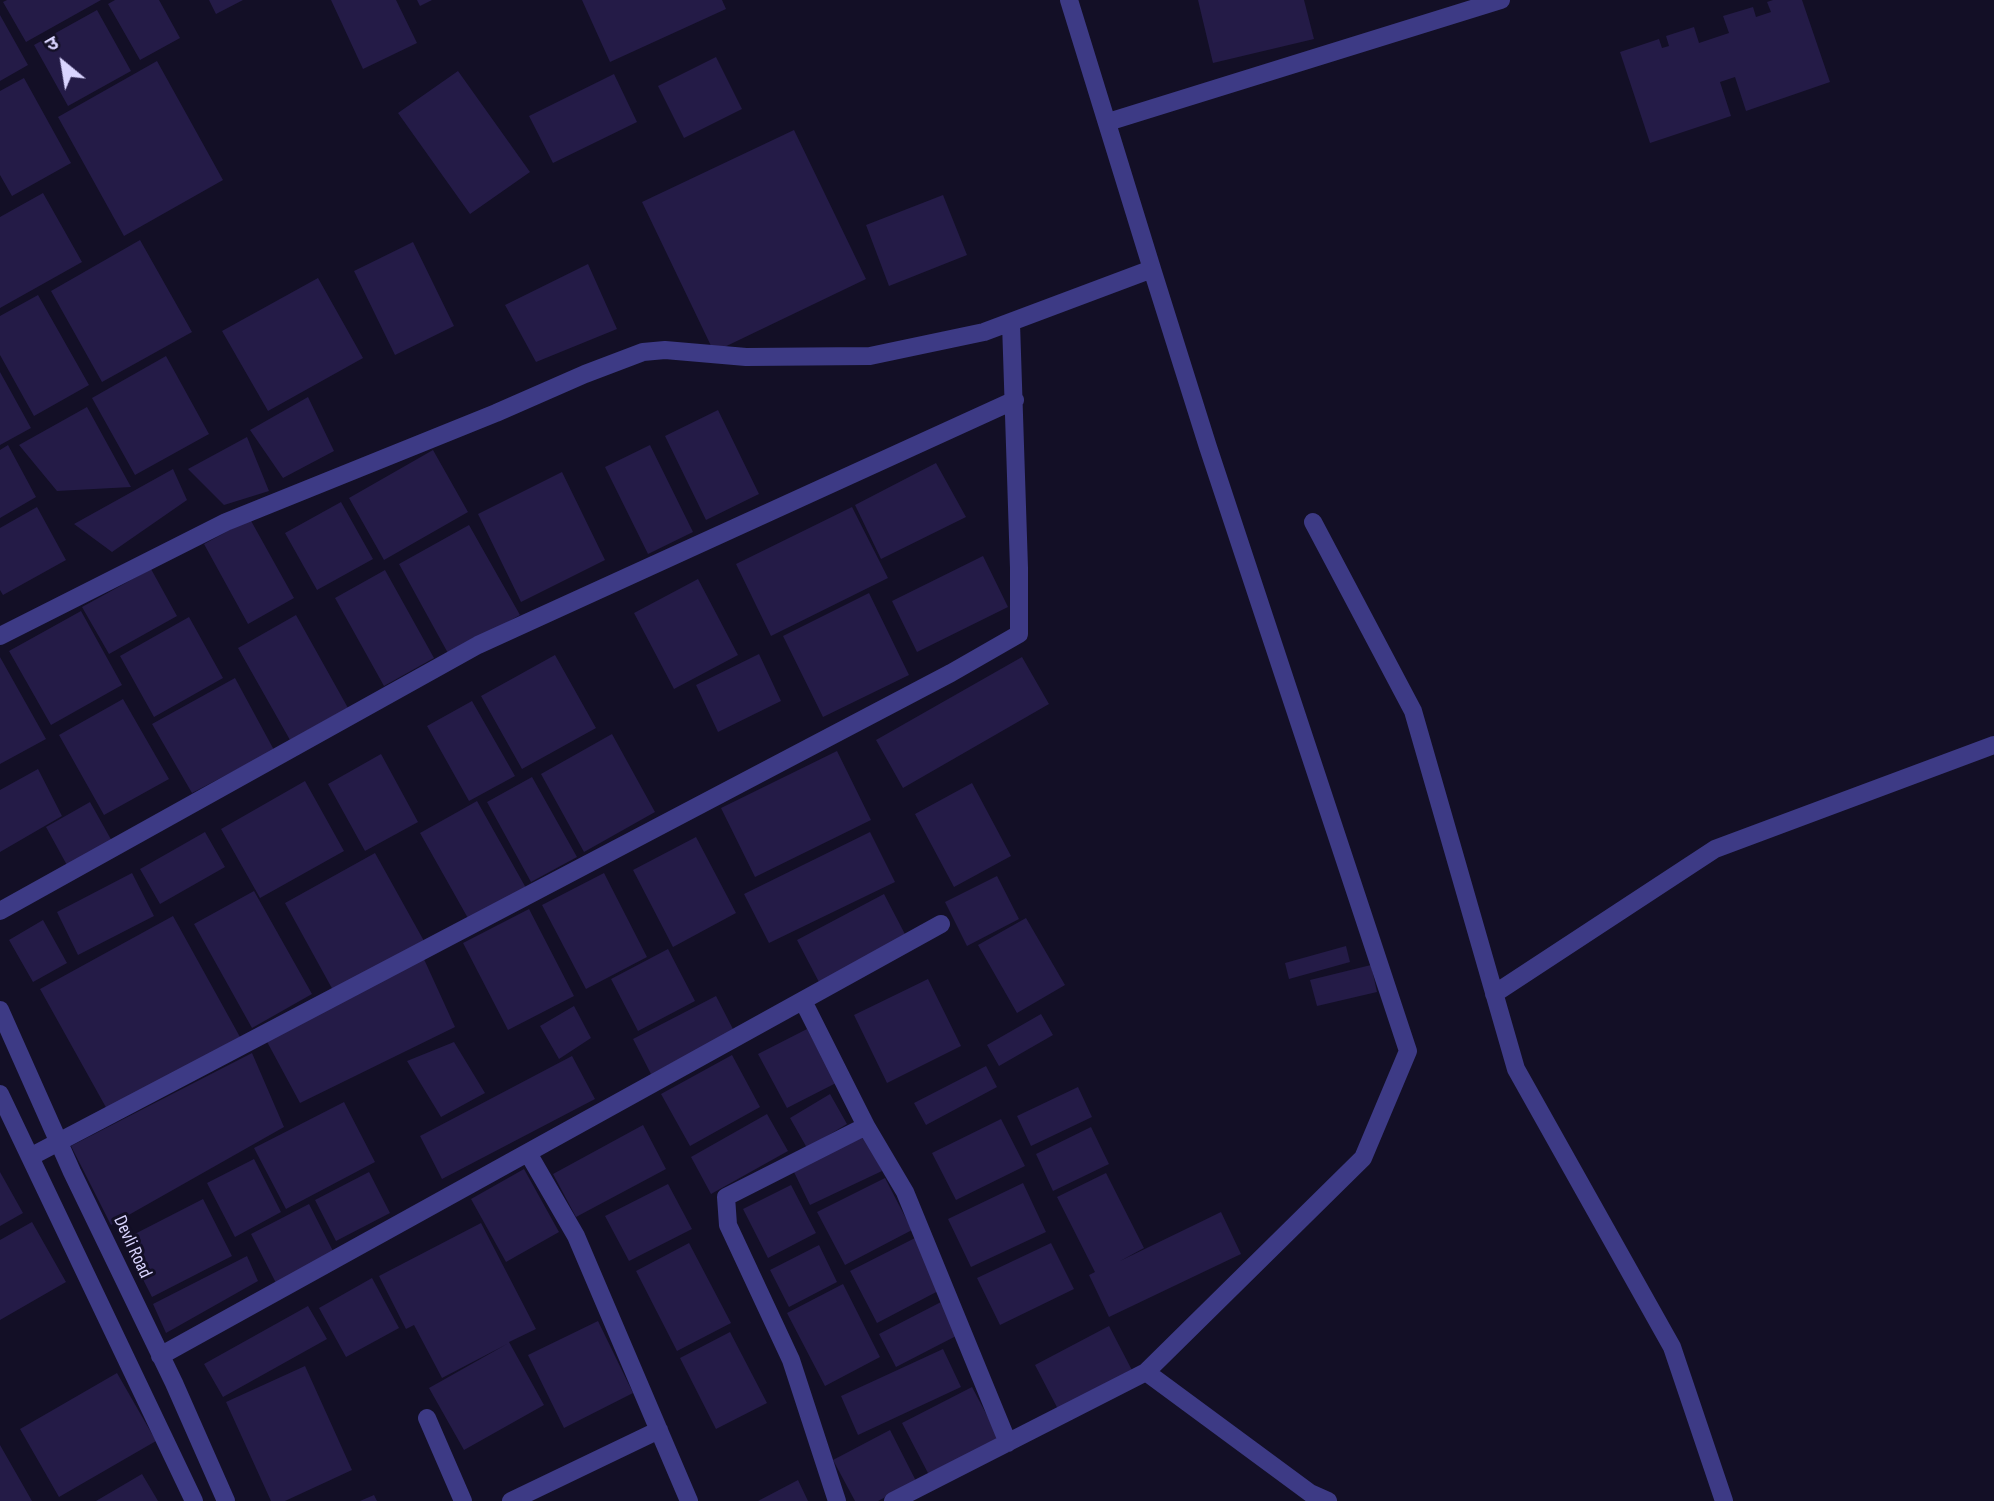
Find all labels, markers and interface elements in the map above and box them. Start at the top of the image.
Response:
north arrow [28,28,98,98]
text: उ [42,32,63,57]
street label: Devli Road [108,1212,156,1282]

